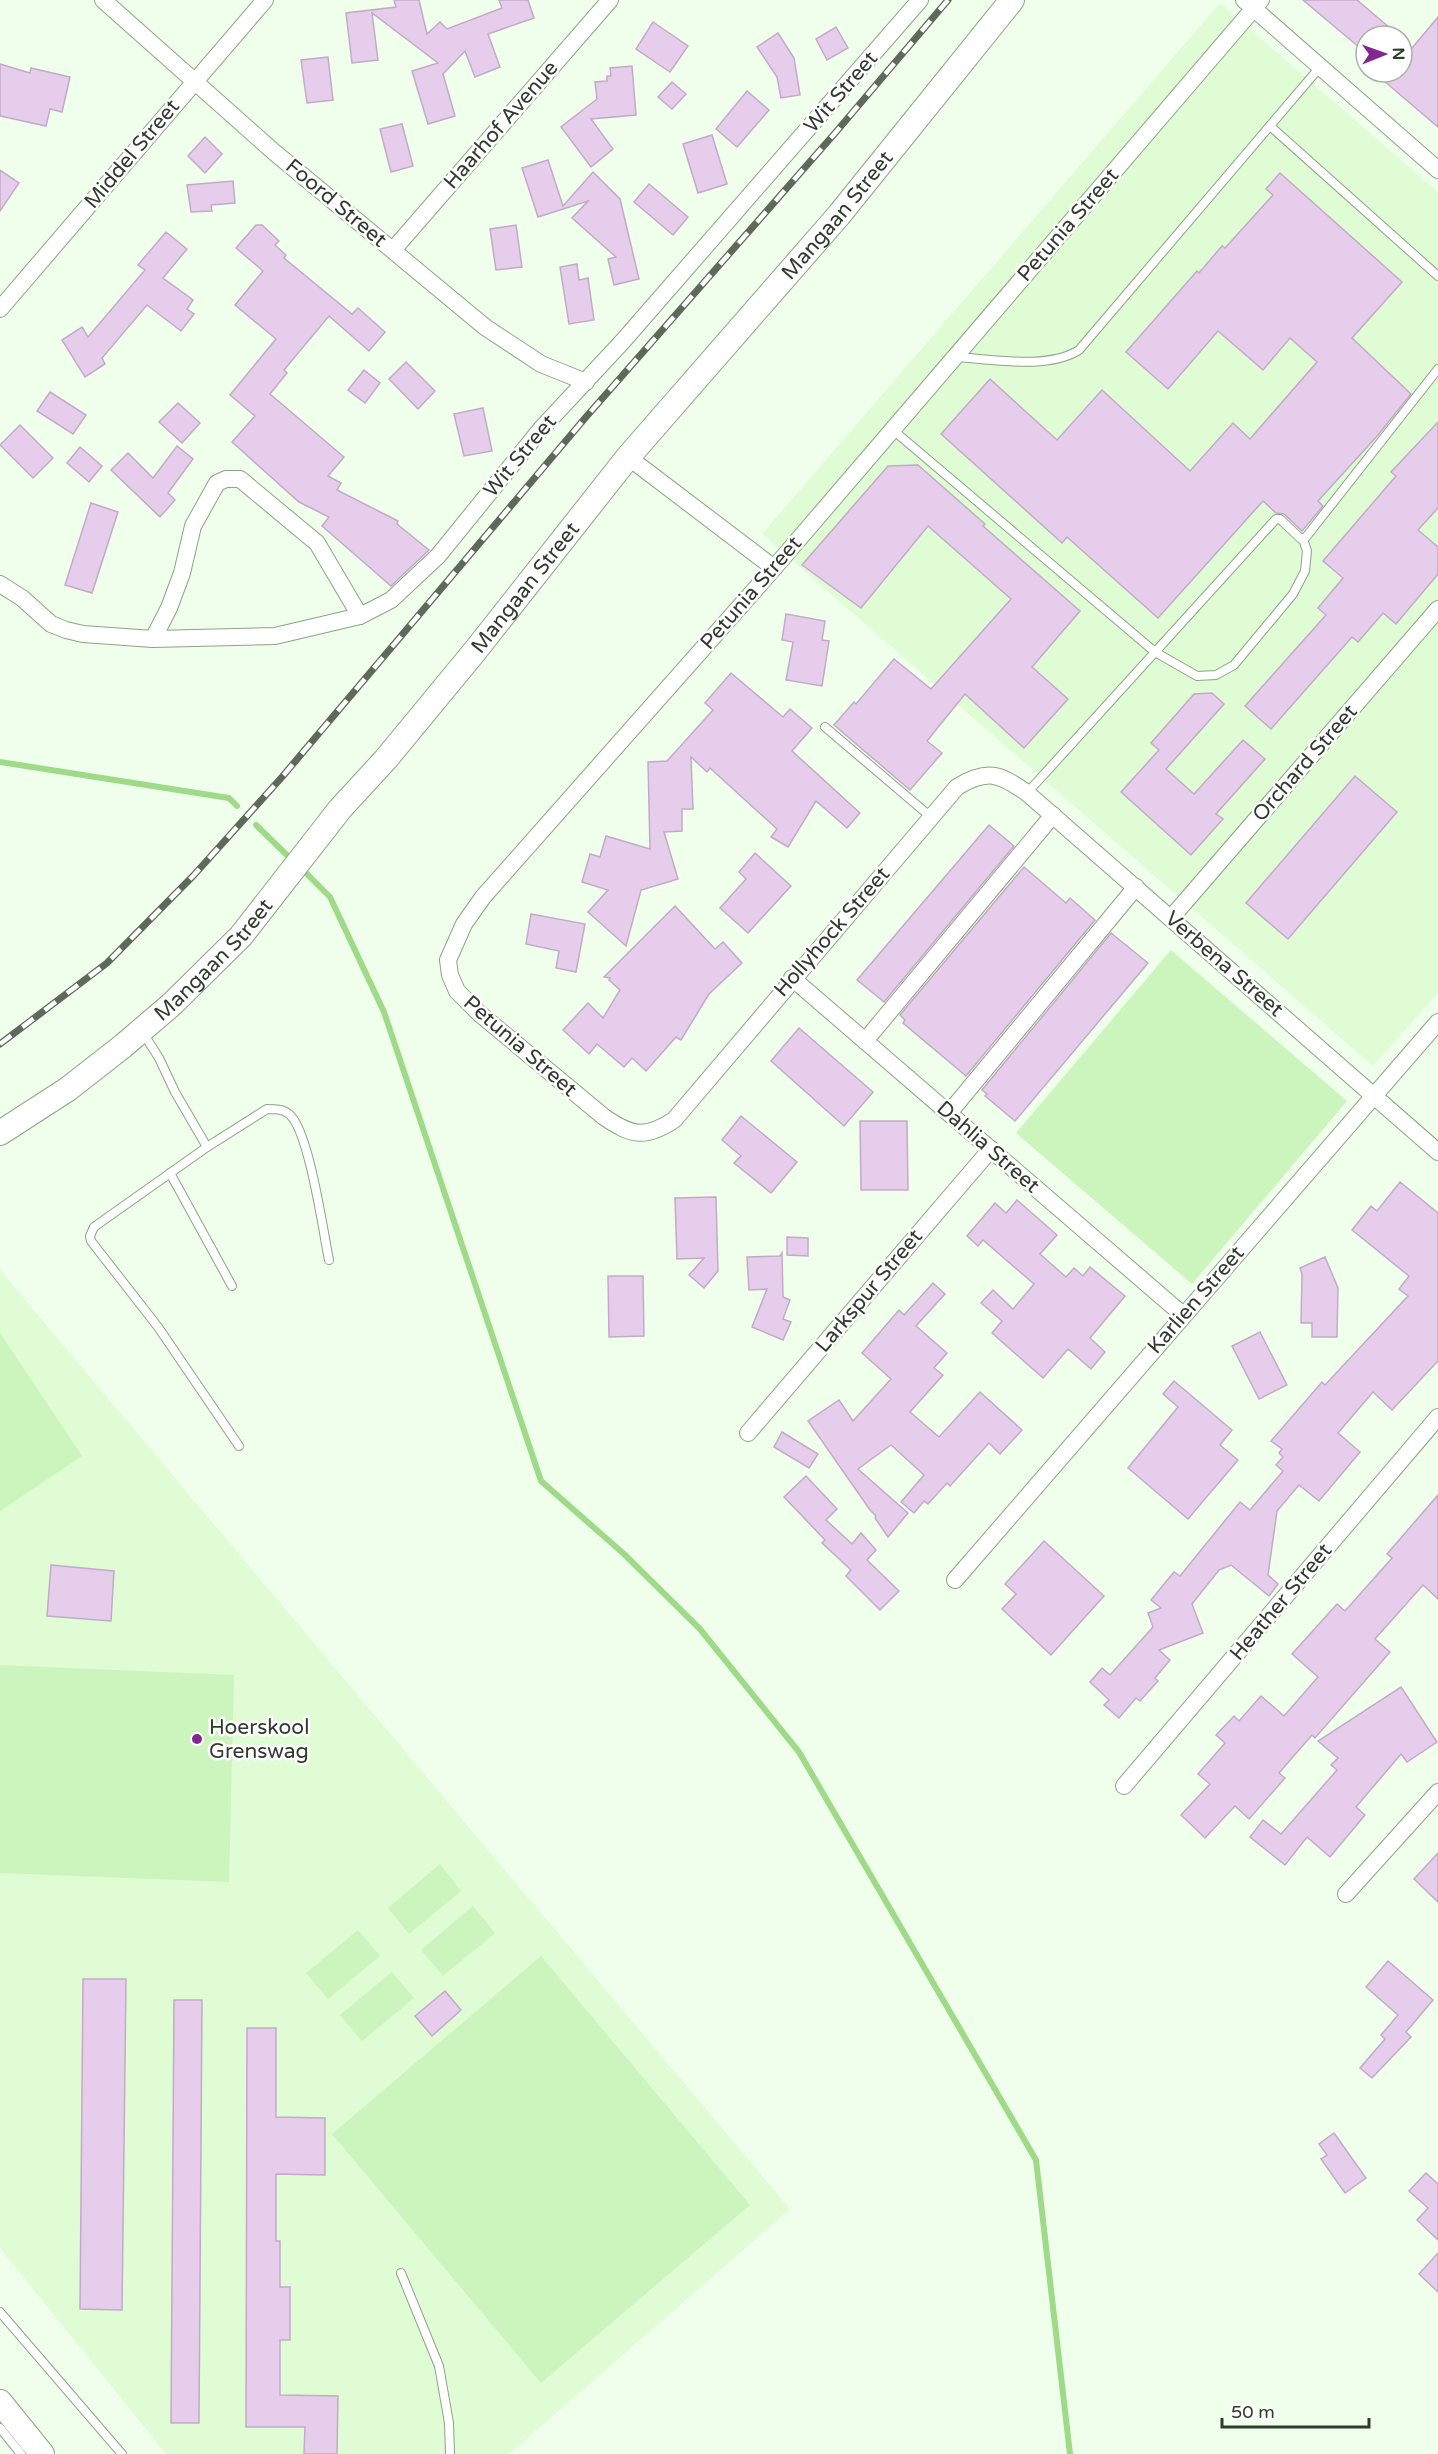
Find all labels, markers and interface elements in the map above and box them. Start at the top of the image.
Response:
north arrow [1354,24,1414,84]
street label: Wit Street [799,46,883,138]
text: N [1388,47,1408,60]
street label: Haarhof Avenue [439,56,564,194]
street label: Middel Street [79,94,185,214]
street label: Mangaan Street [776,146,898,285]
street label: Foord Street [281,154,391,252]
street label: Petunia Street [1012,163,1124,287]
street label: Wit Street [478,410,562,502]
street label: Mangaan Street [466,517,584,658]
street label: Petunia Street [695,531,807,655]
street label: Orchard Street [1247,699,1363,827]
street label: Hollyhock Street [769,862,895,1002]
street label: Mangaan Street [149,894,278,1026]
street label: Verbena Street [1160,906,1288,1022]
street label: Petunia Street [458,990,582,1102]
street label: Dahlia Street [932,1096,1044,1198]
street label: Larkspur Street [810,1224,928,1358]
street label: Karlien Street [1142,1241,1250,1359]
street label: Heather Street [1225,1538,1337,1666]
place label: Hoerskool Grenswag [209,1715,309,1764]
marker: Hoerskool Grenswag [190,1732,204,1746]
scale bar [1222,2391,1369,2429]
text: 50 m [1231,2401,1275,2423]

